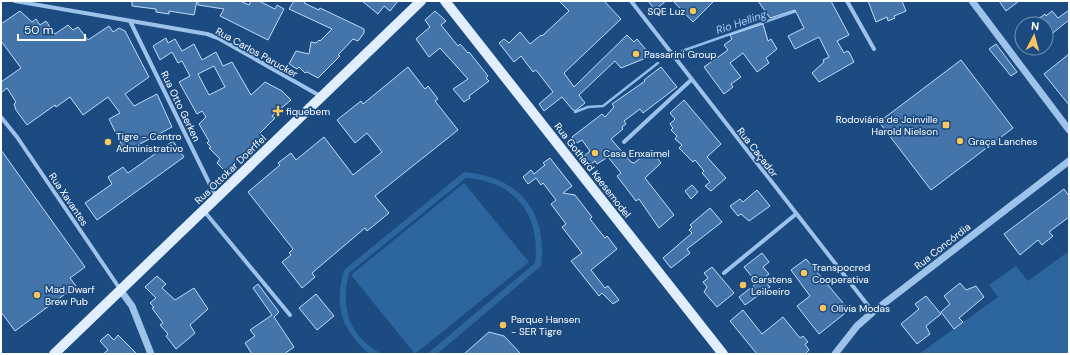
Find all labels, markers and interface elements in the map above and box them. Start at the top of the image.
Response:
place label: SQE Luz [648,5,685,18]
marker: SQE Luz [688,6,698,16]
water label: Rio Helling [714,7,769,37]
scale bar [18,16,85,42]
north arrow [1014,16,1054,56]
text: N [1030,19,1040,33]
text: 50 m [24,22,53,38]
street label: Rua Carlos Parucker [213,24,300,81]
place label: Passarini Group [644,48,716,61]
marker: Passarini Group [631,49,641,59]
street label: Rua Otto Gerken [158,69,203,144]
place label: fiquebem [286,105,330,118]
marker: fiquebem [273,106,283,116]
place label: Rodoviária de Joinville Harold Nielson [836,113,938,138]
street label: Rua Gothard Kaesemodel [551,120,634,220]
marker: Rodoviária de Joinville Harold Nielson [941,120,951,130]
street label: Rua Caçador [734,125,781,180]
place label: Tigre - Centro Administrativo [116,130,183,155]
street label: Rua Ottokar Doerffel [192,132,269,207]
place label: Graça Lanches [968,135,1037,148]
marker: Graça Lanches [955,136,965,146]
marker: Tigre - Centro Administrativo [103,137,113,147]
place label: Casa Enxaimel [603,147,670,160]
marker: Casa Enxaimel [590,148,600,158]
street label: Rua Xavantes [46,170,91,228]
street label: Rua Concórdia [912,220,973,272]
place label: Transpocred Cooperativa [812,261,870,286]
marker: Transpocred Cooperativa [799,268,809,278]
place label: Carstens Leiloeiro [751,273,792,298]
marker: Carstens Leiloeiro [738,280,748,290]
place label: Mad Dwarf Brew Pub [45,283,95,308]
marker: Mad Dwarf Brew Pub [32,290,42,300]
place label: Olívia Modas [831,302,890,315]
marker: Olívia Modas [818,303,828,313]
place label: Parque Hansen - SER Tigre [511,313,581,338]
marker: Parque Hansen - SER Tigre [498,320,508,330]

